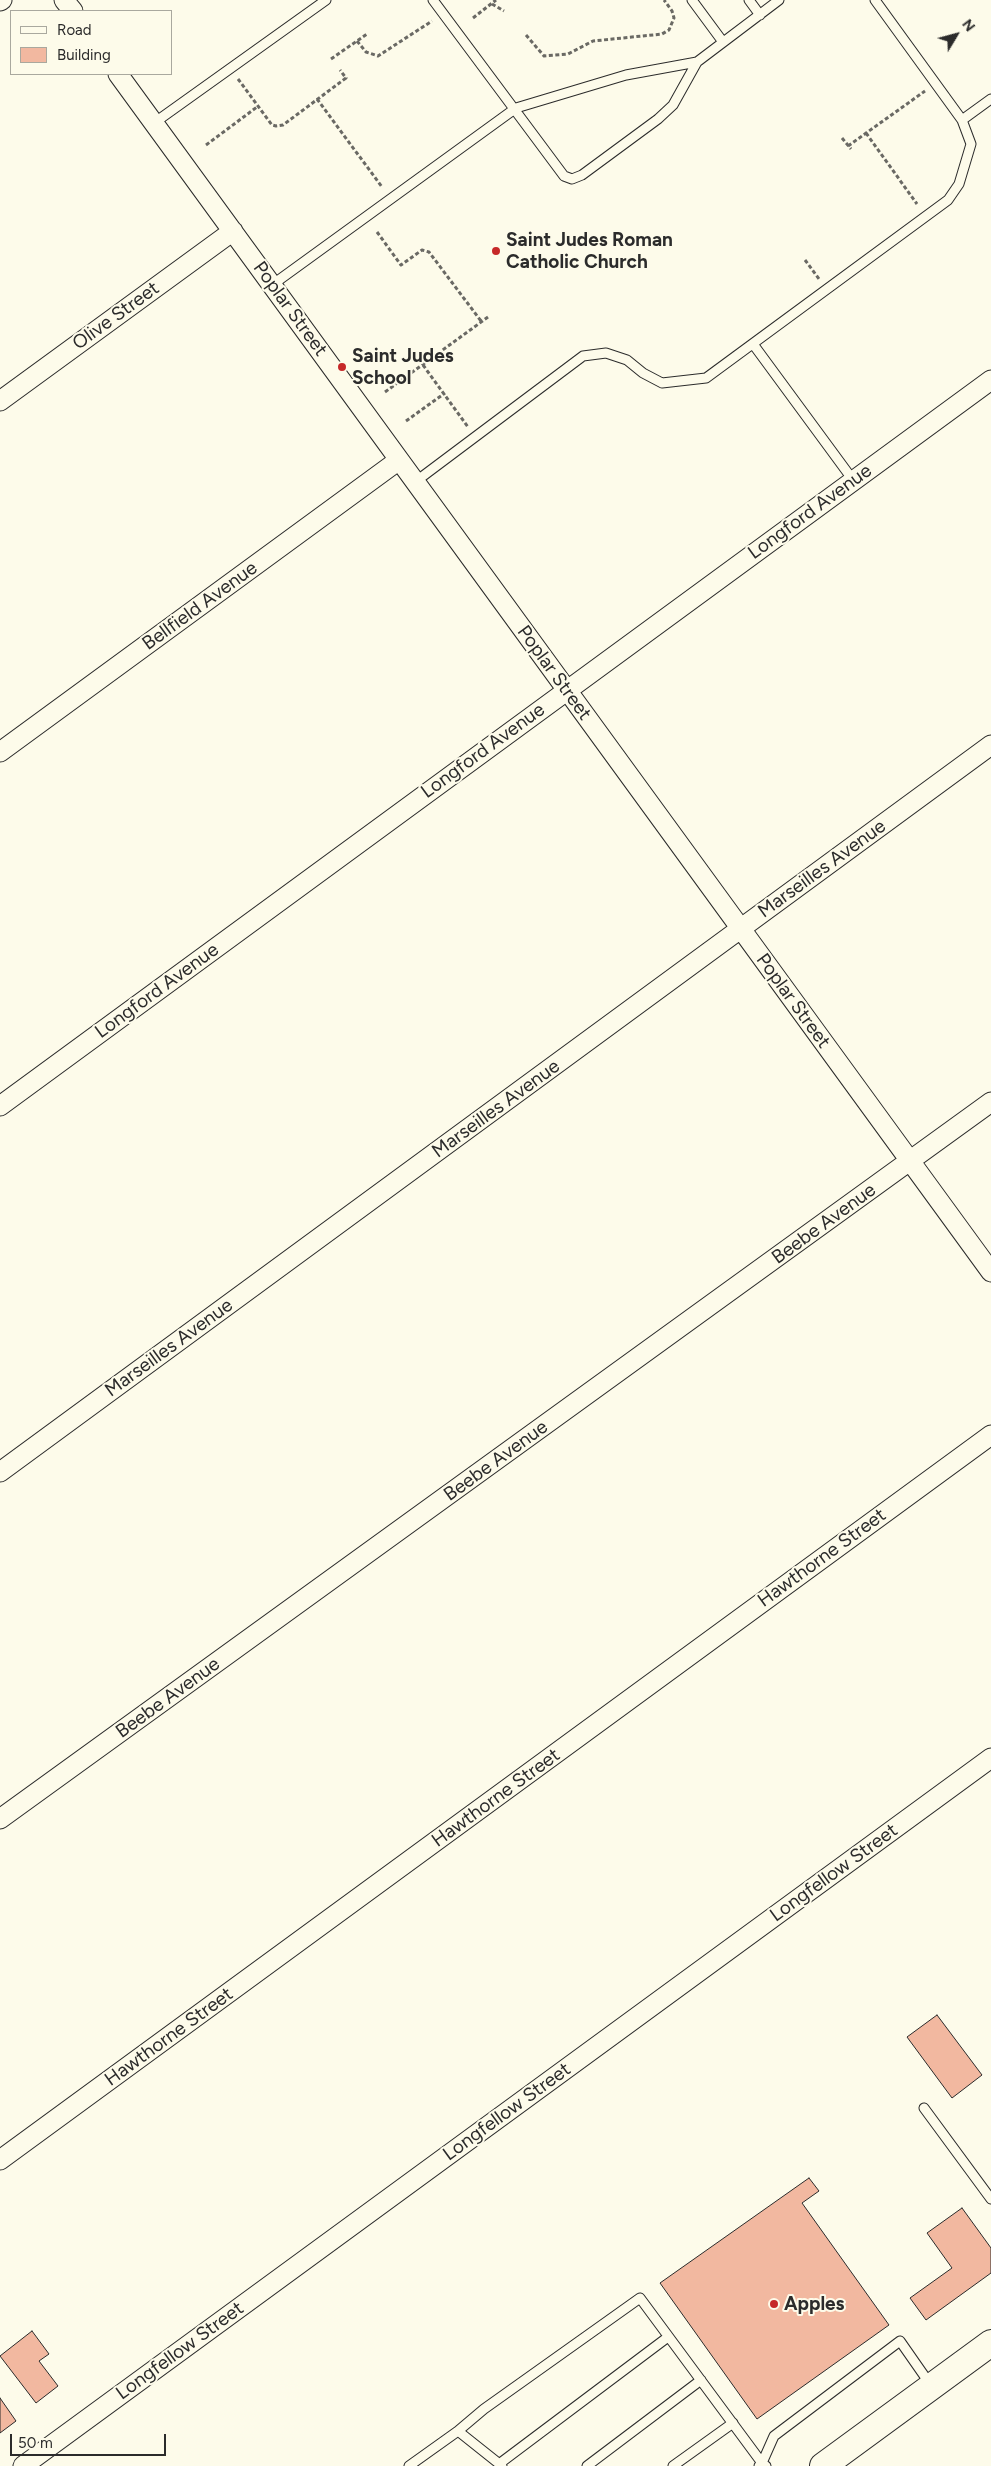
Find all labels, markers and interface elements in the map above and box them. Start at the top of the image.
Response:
legend [10,10,172,75]
north arrow [931,10,981,60]
text: N [958,16,978,35]
text: Road [57,21,92,39]
text: Building [57,46,111,64]
place label: Saint Judes Roman Catholic Church [506,229,673,273]
marker: Saint Judes Roman Catholic Church [490,245,502,257]
street label: Poplar Street [248,257,332,361]
street label: Olive Street [68,277,164,355]
place label: Saint Judes School [352,345,454,389]
marker: Saint Judes School [336,361,348,373]
street label: Longford Avenue [744,460,876,564]
street label: Bellfield Avenue [138,557,262,655]
street label: Poplar Street [512,621,596,725]
street label: Longford Avenue [417,699,549,803]
street label: Marseilles Avenue [754,815,890,923]
street label: Longford Avenue [91,939,223,1043]
street label: Poplar Street [751,949,835,1053]
street label: Marseilles Avenue [428,1055,564,1163]
street label: Beebe Avenue [768,1179,880,1269]
street label: Marseilles Avenue [101,1294,237,1402]
street label: Beebe Avenue [440,1416,552,1506]
street label: Hawthorne Street [753,1504,891,1612]
street label: Beebe Avenue [112,1653,224,1743]
street label: Hawthorne Street [427,1744,565,1852]
street label: Longfellow Street [766,1819,902,1927]
street label: Hawthorne Street [100,1983,238,2091]
street label: Longfellow Street [439,2058,575,2166]
place label: Apples [784,2293,844,2315]
street label: Longfellow Street [112,2297,248,2405]
marker: Apples [768,2298,780,2310]
scale bar [12,2424,169,2456]
text: 50 m [18,2434,53,2452]

